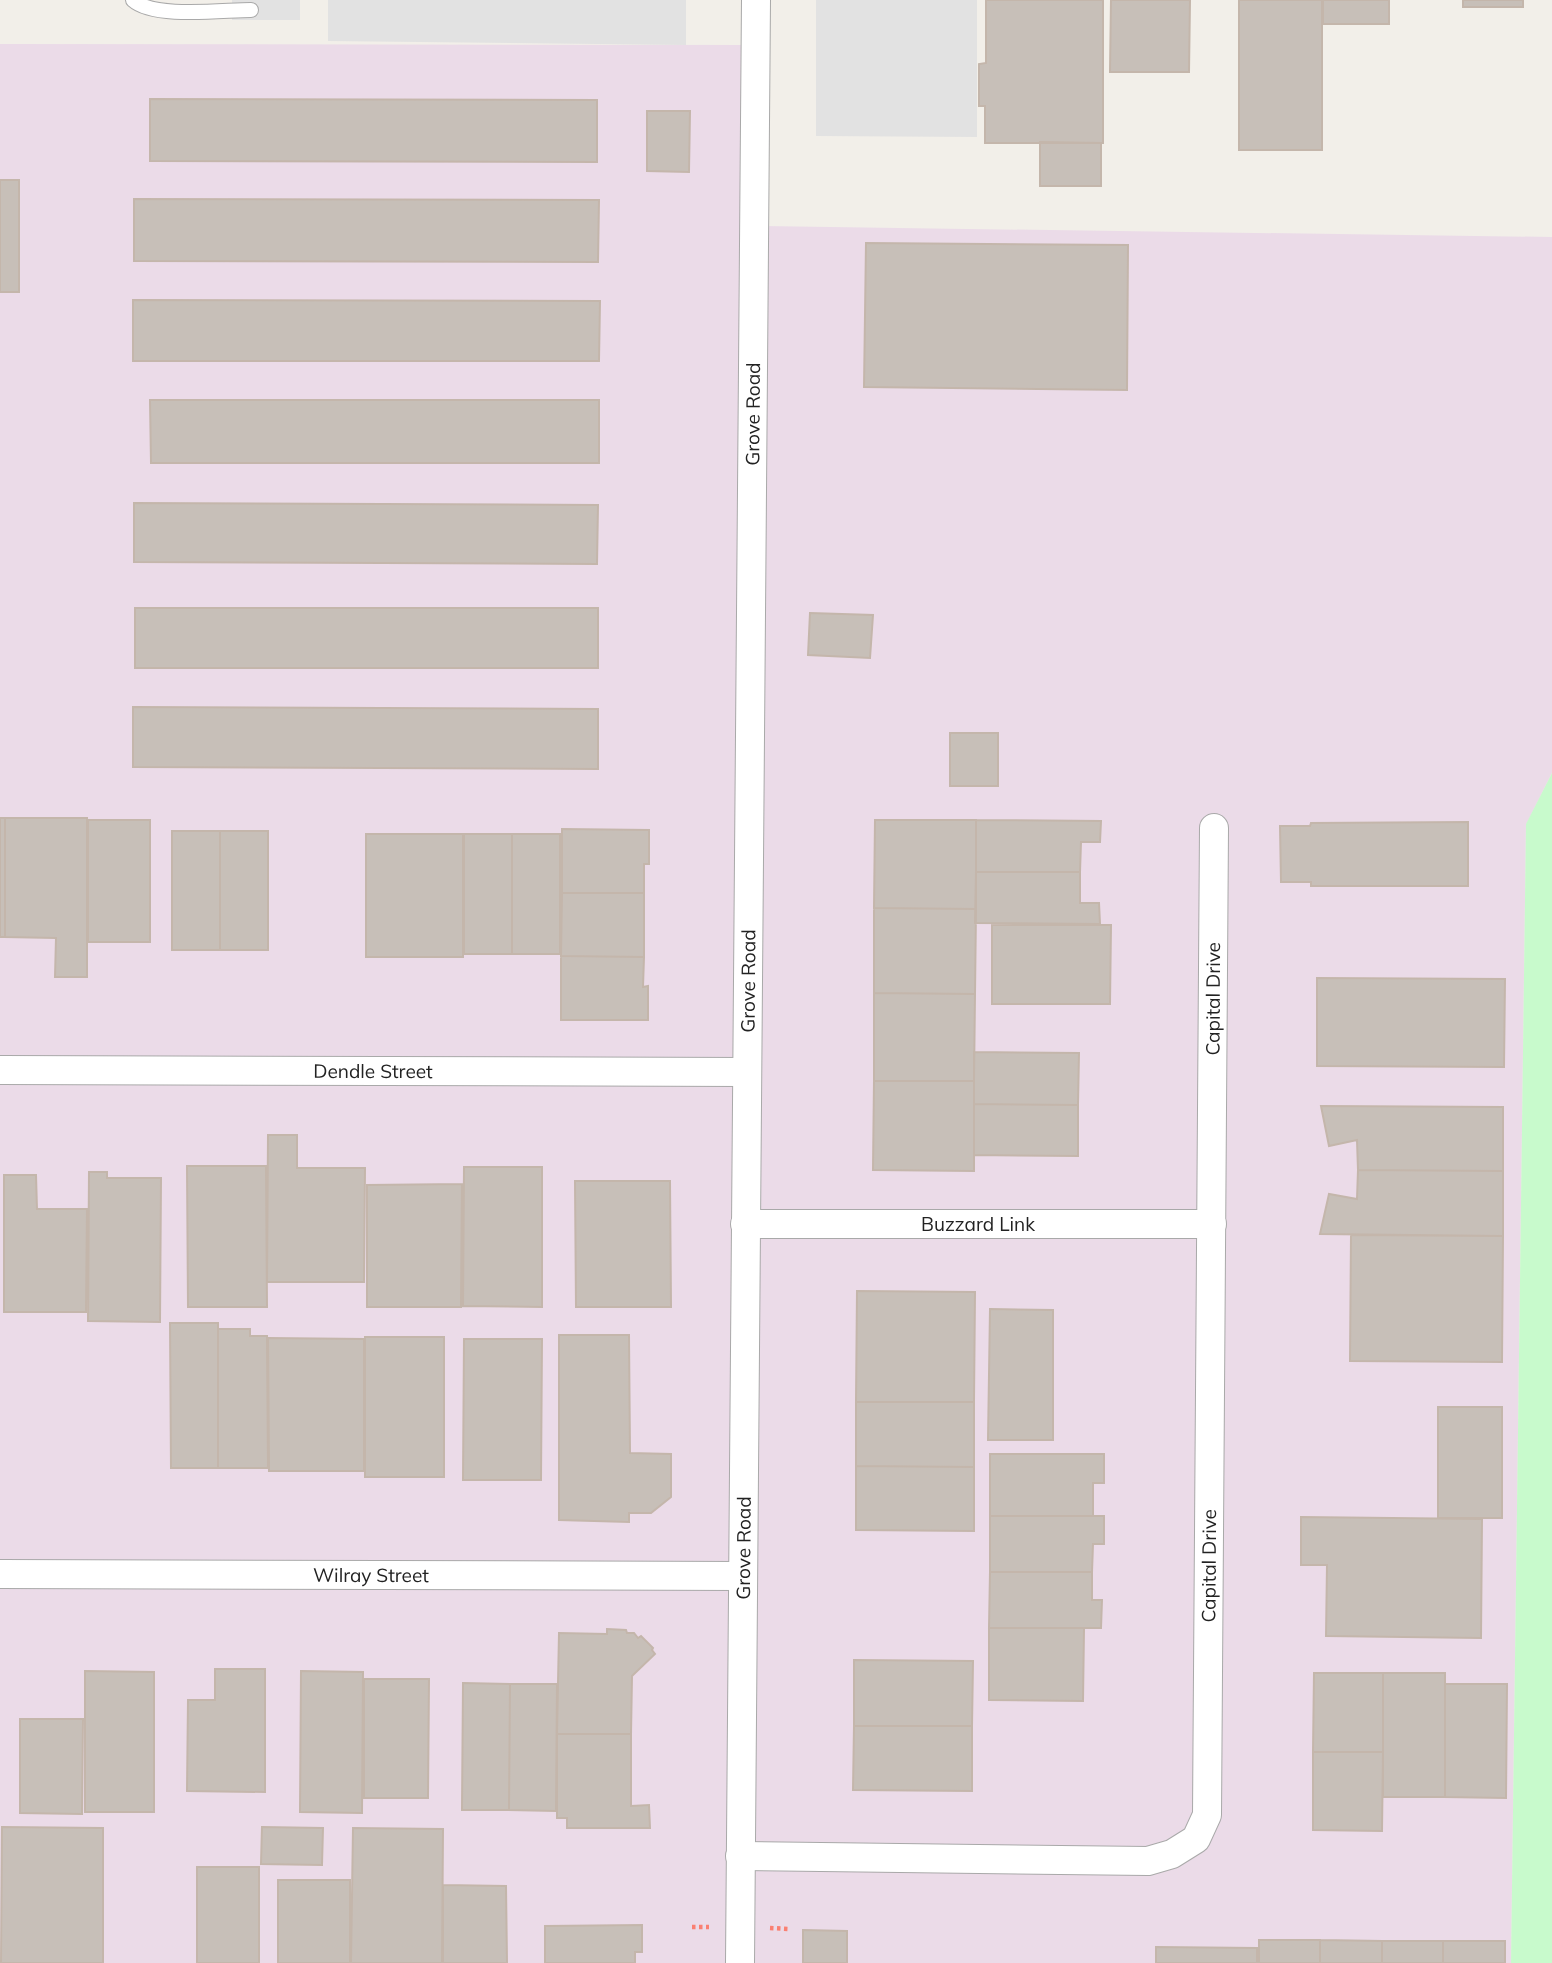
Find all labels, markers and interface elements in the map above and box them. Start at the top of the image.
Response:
street label: Grove Road [740,362,765,466]
street label: Grove Road [736,929,760,1033]
street label: Capital Drive [1200,942,1225,1056]
street label: Dendle Street [313,1059,433,1083]
street label: Buzzard Link [921,1212,1035,1236]
street label: Grove Road [731,1496,756,1600]
street label: Capital Drive [1196,1509,1221,1623]
street label: Wilray Street [313,1563,429,1587]

